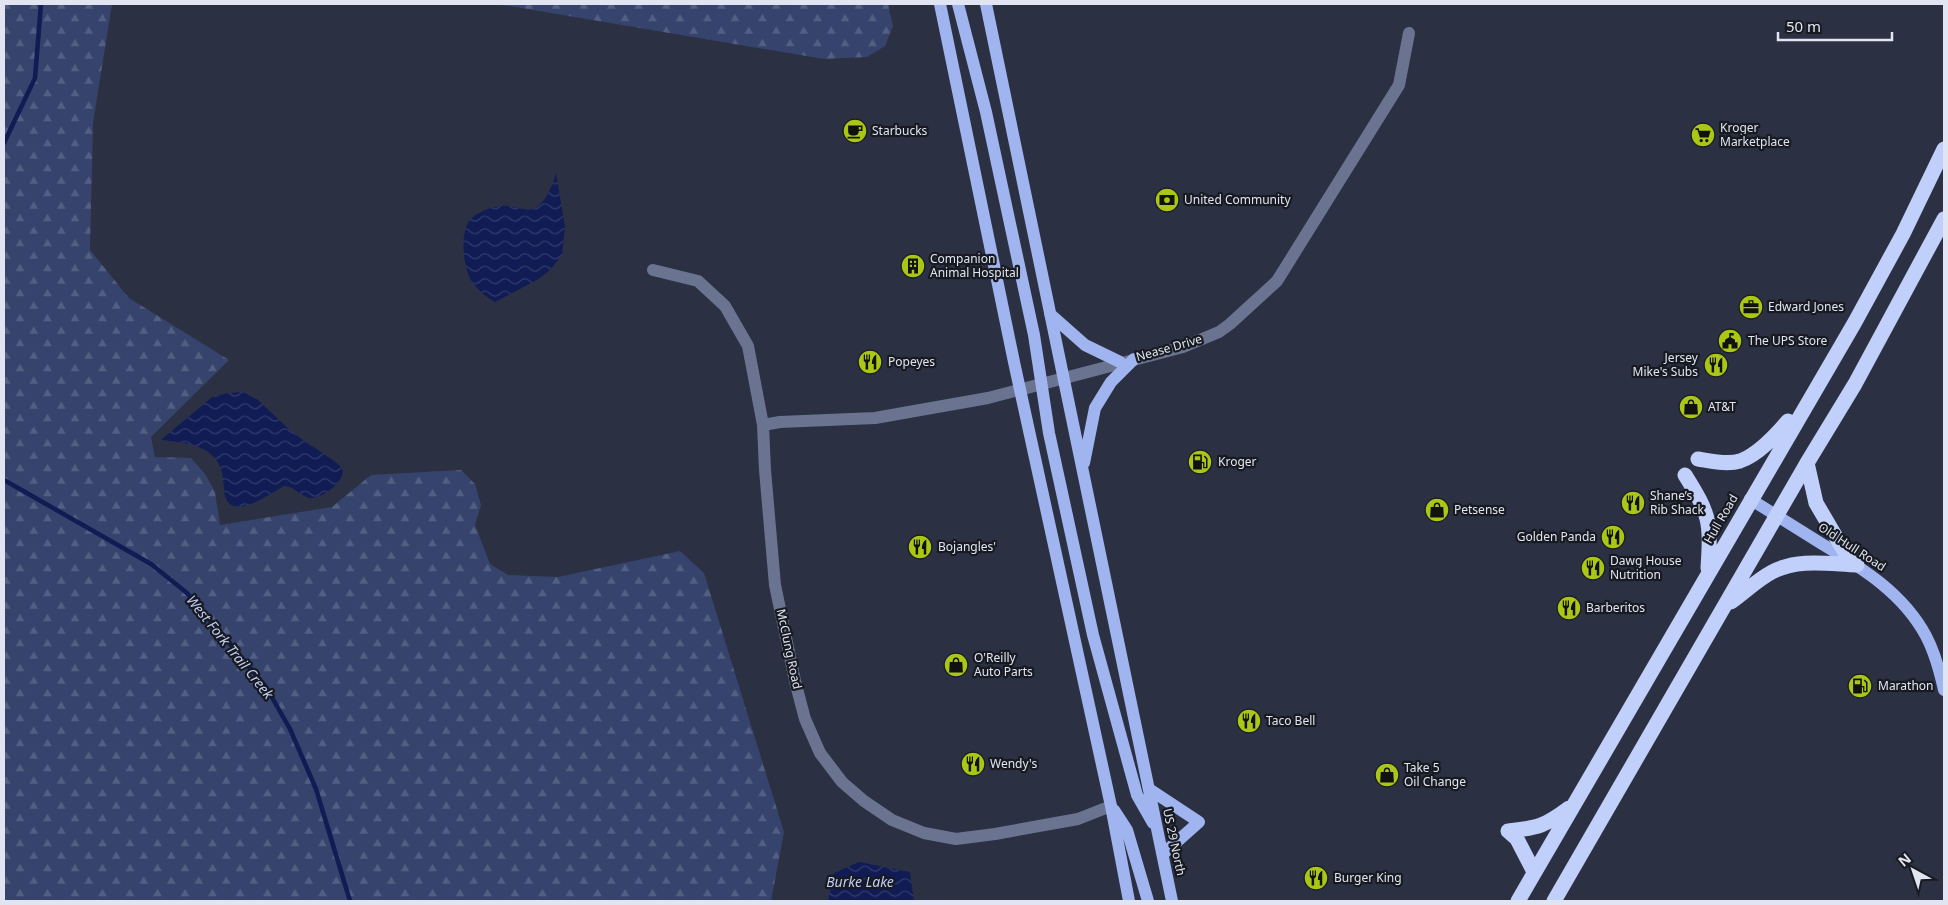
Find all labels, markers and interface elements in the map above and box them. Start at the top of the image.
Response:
scale bar [1778,10,1892,42]
text: 50 m [1786,16,1821,36]
cafe icon: Starbucks [842,118,868,144]
place label: Kroger Marketplace [1720,119,1790,150]
place label: Starbucks [872,122,928,139]
supermarket icon: Kroger Marketplace [1690,122,1716,148]
bank icon: United Community [1154,187,1180,213]
place label: United Community [1184,191,1291,208]
place label: Companion Animal Hospital [930,250,1019,281]
building icon: Companion Animal Hospital [900,253,926,279]
office icon: Edward Jones [1738,294,1764,320]
place label: Edward Jones [1768,298,1844,315]
public building icon: The UPS Store [1717,328,1743,354]
street label: Nease Drive [1134,330,1204,365]
place label: The UPS Store [1748,332,1828,349]
restaurant icon: Popeyes [857,349,883,375]
place label: Jersey Mike's Subs [1633,349,1699,380]
restaurant icon: Jersey Mike's Subs [1703,352,1729,378]
place label: Popeyes [888,353,935,370]
shop icon: AT&T [1678,394,1704,420]
place label: AT&T [1708,398,1736,415]
fuel station icon: Kroger [1187,449,1213,475]
place label: Kroger [1218,453,1257,470]
place label: Shane’s Rib Shack [1650,487,1705,518]
restaurant icon: Shane’s Rib Shack [1620,490,1646,516]
street label: Hull Road [1700,491,1742,547]
shop icon: Petsense [1424,497,1450,523]
place label: Petsense [1454,501,1505,518]
street label: Old Hull Road [1815,518,1889,575]
restaurant icon: Golden Panda [1600,524,1626,550]
place label: Golden Panda [1517,528,1596,545]
restaurant icon: Bojangles' [907,534,933,560]
place label: Bojangles' [938,538,996,555]
place label: Dawg House Nutrition [1610,552,1682,583]
restaurant icon: Dawg House Nutrition [1580,555,1606,581]
water label: West Fork Trail Creek [183,591,279,703]
restaurant icon: Barberitos [1556,595,1582,621]
place label: Barberitos [1586,599,1645,616]
street label: McClung Road [773,607,806,691]
place label: O'Reilly Auto Parts [974,649,1033,680]
shop icon: O'Reilly Auto Parts [943,652,969,678]
fuel station icon: Marathon [1847,673,1873,699]
place label: Marathon [1878,677,1934,694]
restaurant icon: Taco Bell [1236,708,1262,734]
place label: Taco Bell [1266,712,1315,729]
restaurant icon: Wendy's [960,751,986,777]
place label: Wendy's [990,755,1037,772]
place label: Take 5 Oil Change [1404,759,1466,790]
shop icon: Take 5 Oil Change [1374,762,1400,788]
street label: US 29 North [1159,807,1190,877]
north arrow [1888,845,1938,895]
text: N [1894,849,1915,871]
restaurant icon: Burger King [1303,865,1329,891]
place label: Burger King [1334,869,1402,886]
water label: Burke Lake [826,872,894,891]

